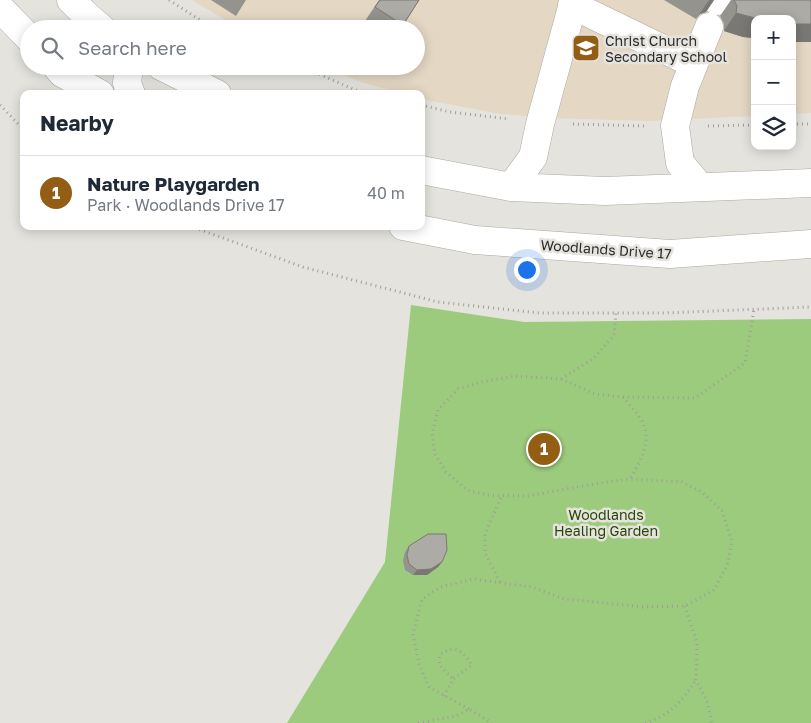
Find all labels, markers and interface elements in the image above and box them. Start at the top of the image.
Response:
map controls [751,15,796,150]
button: + [751,15,796,60]
search box [20,20,425,75]
place label: Christ Church Secondary School [605,32,727,65]
school or university icon: Christ Church Secondary School [571,33,601,63]
icon: search [38,34,66,62]
text: Search here [78,36,187,59]
button: − [751,60,796,105]
button: layers [751,105,796,150]
text: Nearby [40,110,114,136]
text: Nature Playgarden [87,172,260,195]
text: 1 [52,183,60,203]
text: 40 m [367,183,405,203]
text: Park · Woodlands Drive 17 [87,195,284,215]
street label: Woodlands Drive 17 [540,236,672,262]
your location [514,257,540,283]
pin: 1 [528,430,560,468]
park label: Woodlands Healing Garden [554,506,658,539]

